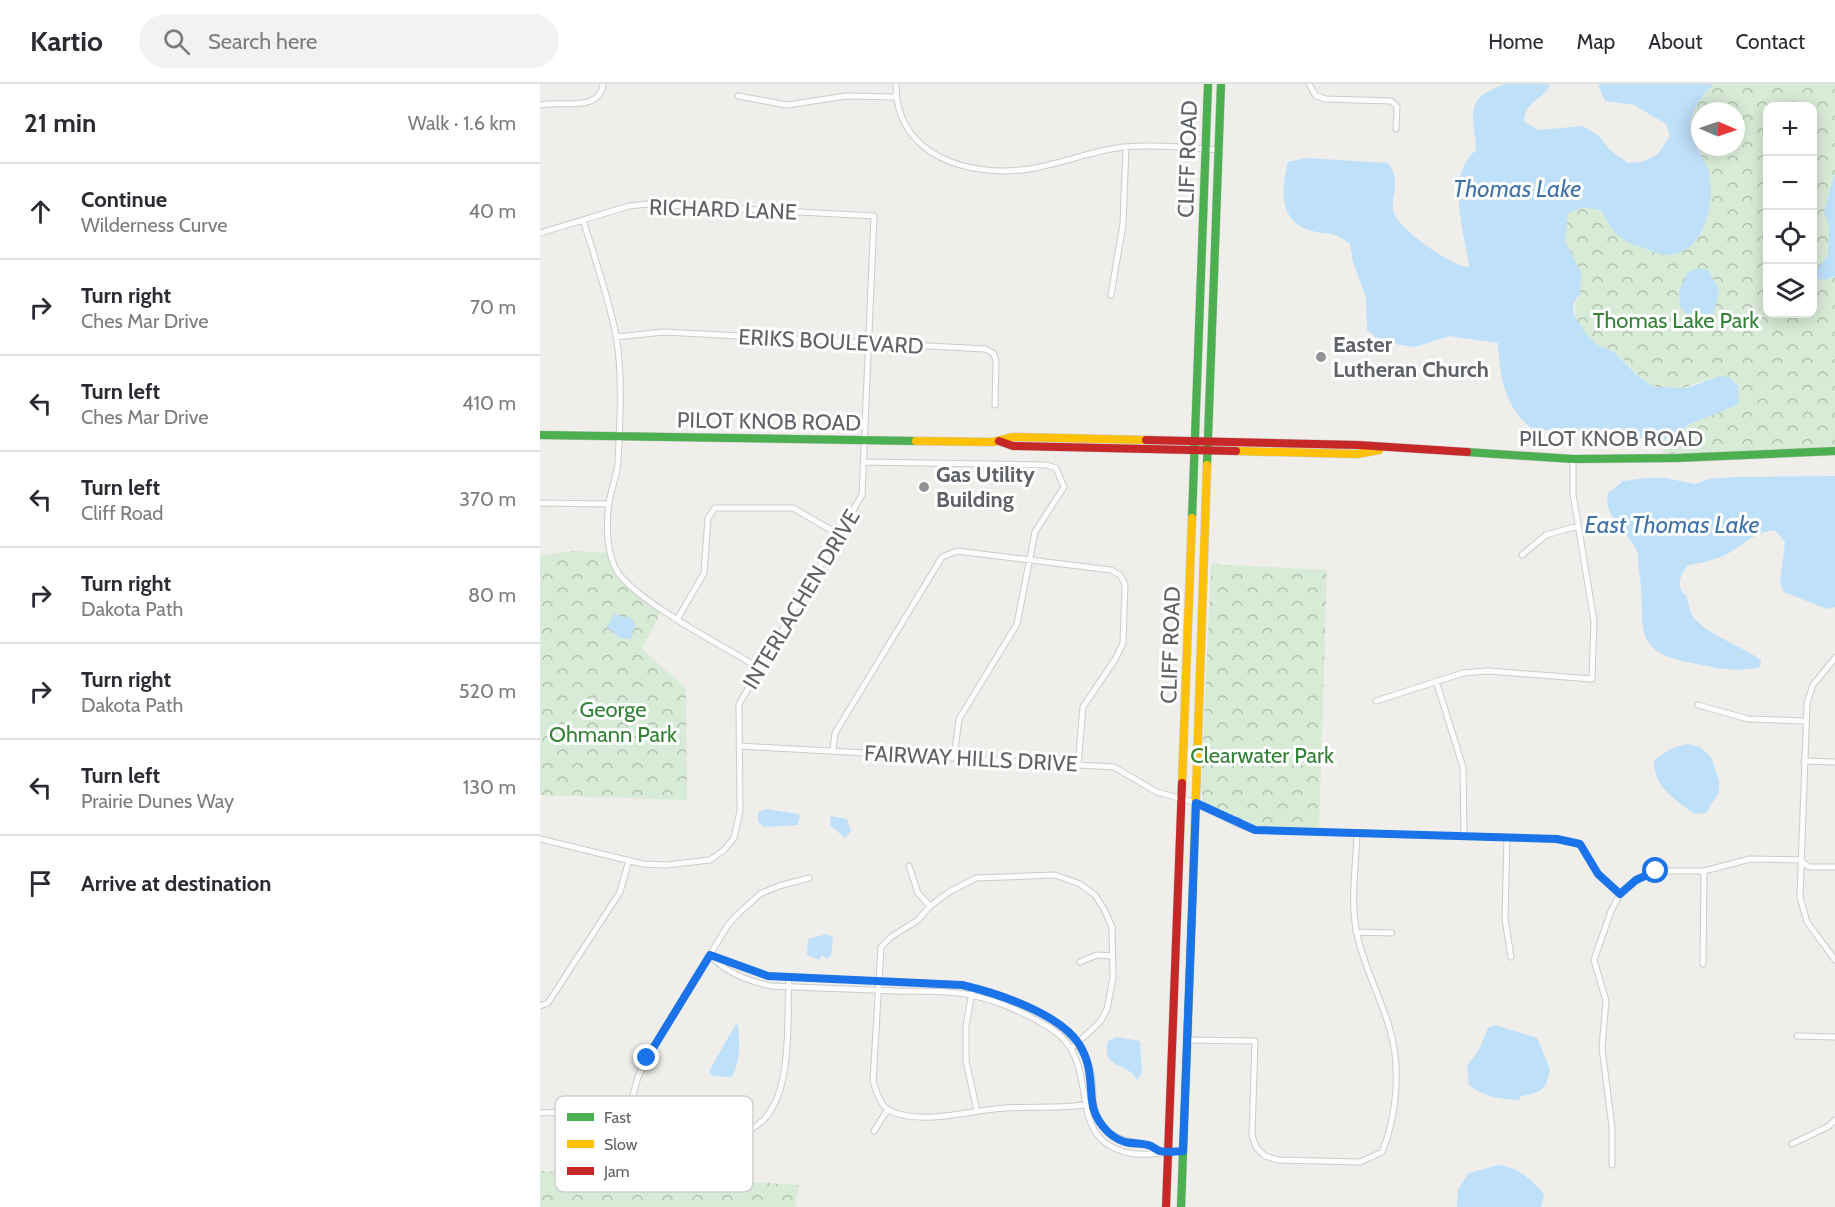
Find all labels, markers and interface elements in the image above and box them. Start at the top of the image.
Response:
search box [139,14,559,68]
text: Kartio [30,24,103,58]
icon: search [160,25,193,58]
text: Search here [208,28,317,55]
text: Home [1488,29,1544,54]
text: Map [1577,29,1615,54]
text: About [1648,29,1702,54]
text: Contact [1735,29,1805,54]
street label: CLIFF ROAD [1172,100,1203,218]
north arrow [1691,102,1745,156]
map controls [1763,102,1817,318]
button: + [1763,102,1817,156]
text: 21 min [24,107,96,139]
text: Walk · 1.6 km [408,111,516,135]
button: − [1763,156,1817,210]
water label: Thomas Lake [1453,174,1581,203]
text: Continue [81,186,167,213]
street label: RICHARD LANE [649,193,797,226]
icon: ahead [24,195,57,228]
text: 40 m [468,199,516,223]
button: locate [1763,210,1817,264]
text: Wilderness Curve [81,213,228,237]
button: layers [1763,264,1817,318]
text: Turn right [81,282,171,309]
icon: right [24,291,57,324]
text: 70 m [470,295,516,319]
park label: Thomas Lake Park [1593,307,1759,334]
text: Ches Mar Drive [81,309,209,333]
street label: ERIKS BOULEVARD [738,323,924,360]
place label: Easter Lutheran Church [1333,331,1489,383]
marker: Easter Lutheran Church [1314,350,1328,364]
text: Turn left [81,378,160,405]
icon: left [24,387,57,420]
text: 410 m [462,391,516,415]
text: Ches Mar Drive [81,405,209,429]
street label: PILOT KNOB ROAD [677,406,861,437]
street label: PILOT KNOB ROAD [1519,425,1703,452]
place label: Gas Utility Building [936,461,1035,513]
text: Turn left [81,474,160,501]
marker: Gas Utility Building [917,480,931,494]
icon: left [24,483,57,516]
text: 370 m [459,487,516,511]
text: Cliff Road [81,501,163,525]
street label: INTERLACHEN DRIVE [737,505,866,694]
water label: East Thomas Lake [1584,510,1760,539]
text: Turn right [81,570,171,597]
icon: right [24,579,57,612]
text: 80 m [468,583,516,607]
street label: CLIFF ROAD [1155,586,1186,704]
text: Dakota Path [81,597,183,621]
text: Turn right [81,666,171,693]
icon: right [24,675,57,708]
text: 520 m [459,679,516,703]
text: Dakota Path [81,693,183,717]
park label: George Ohmann Park [549,696,677,748]
street label: FAIRWAY HILLS DRIVE [864,739,1078,778]
park label: Clearwater Park [1190,742,1334,769]
text: Turn left [81,762,160,789]
icon: left [24,771,57,804]
text: 130 m [463,775,516,799]
text: Prairie Dunes Way [81,789,234,813]
route start [1642,857,1668,883]
icon: arrive [24,867,57,900]
text: Arrive at destination [81,870,271,897]
route end [633,1044,659,1070]
legend [555,1096,753,1192]
text: Fast [604,1108,632,1127]
text: Slow [604,1135,638,1154]
text: Jam [603,1162,630,1181]

